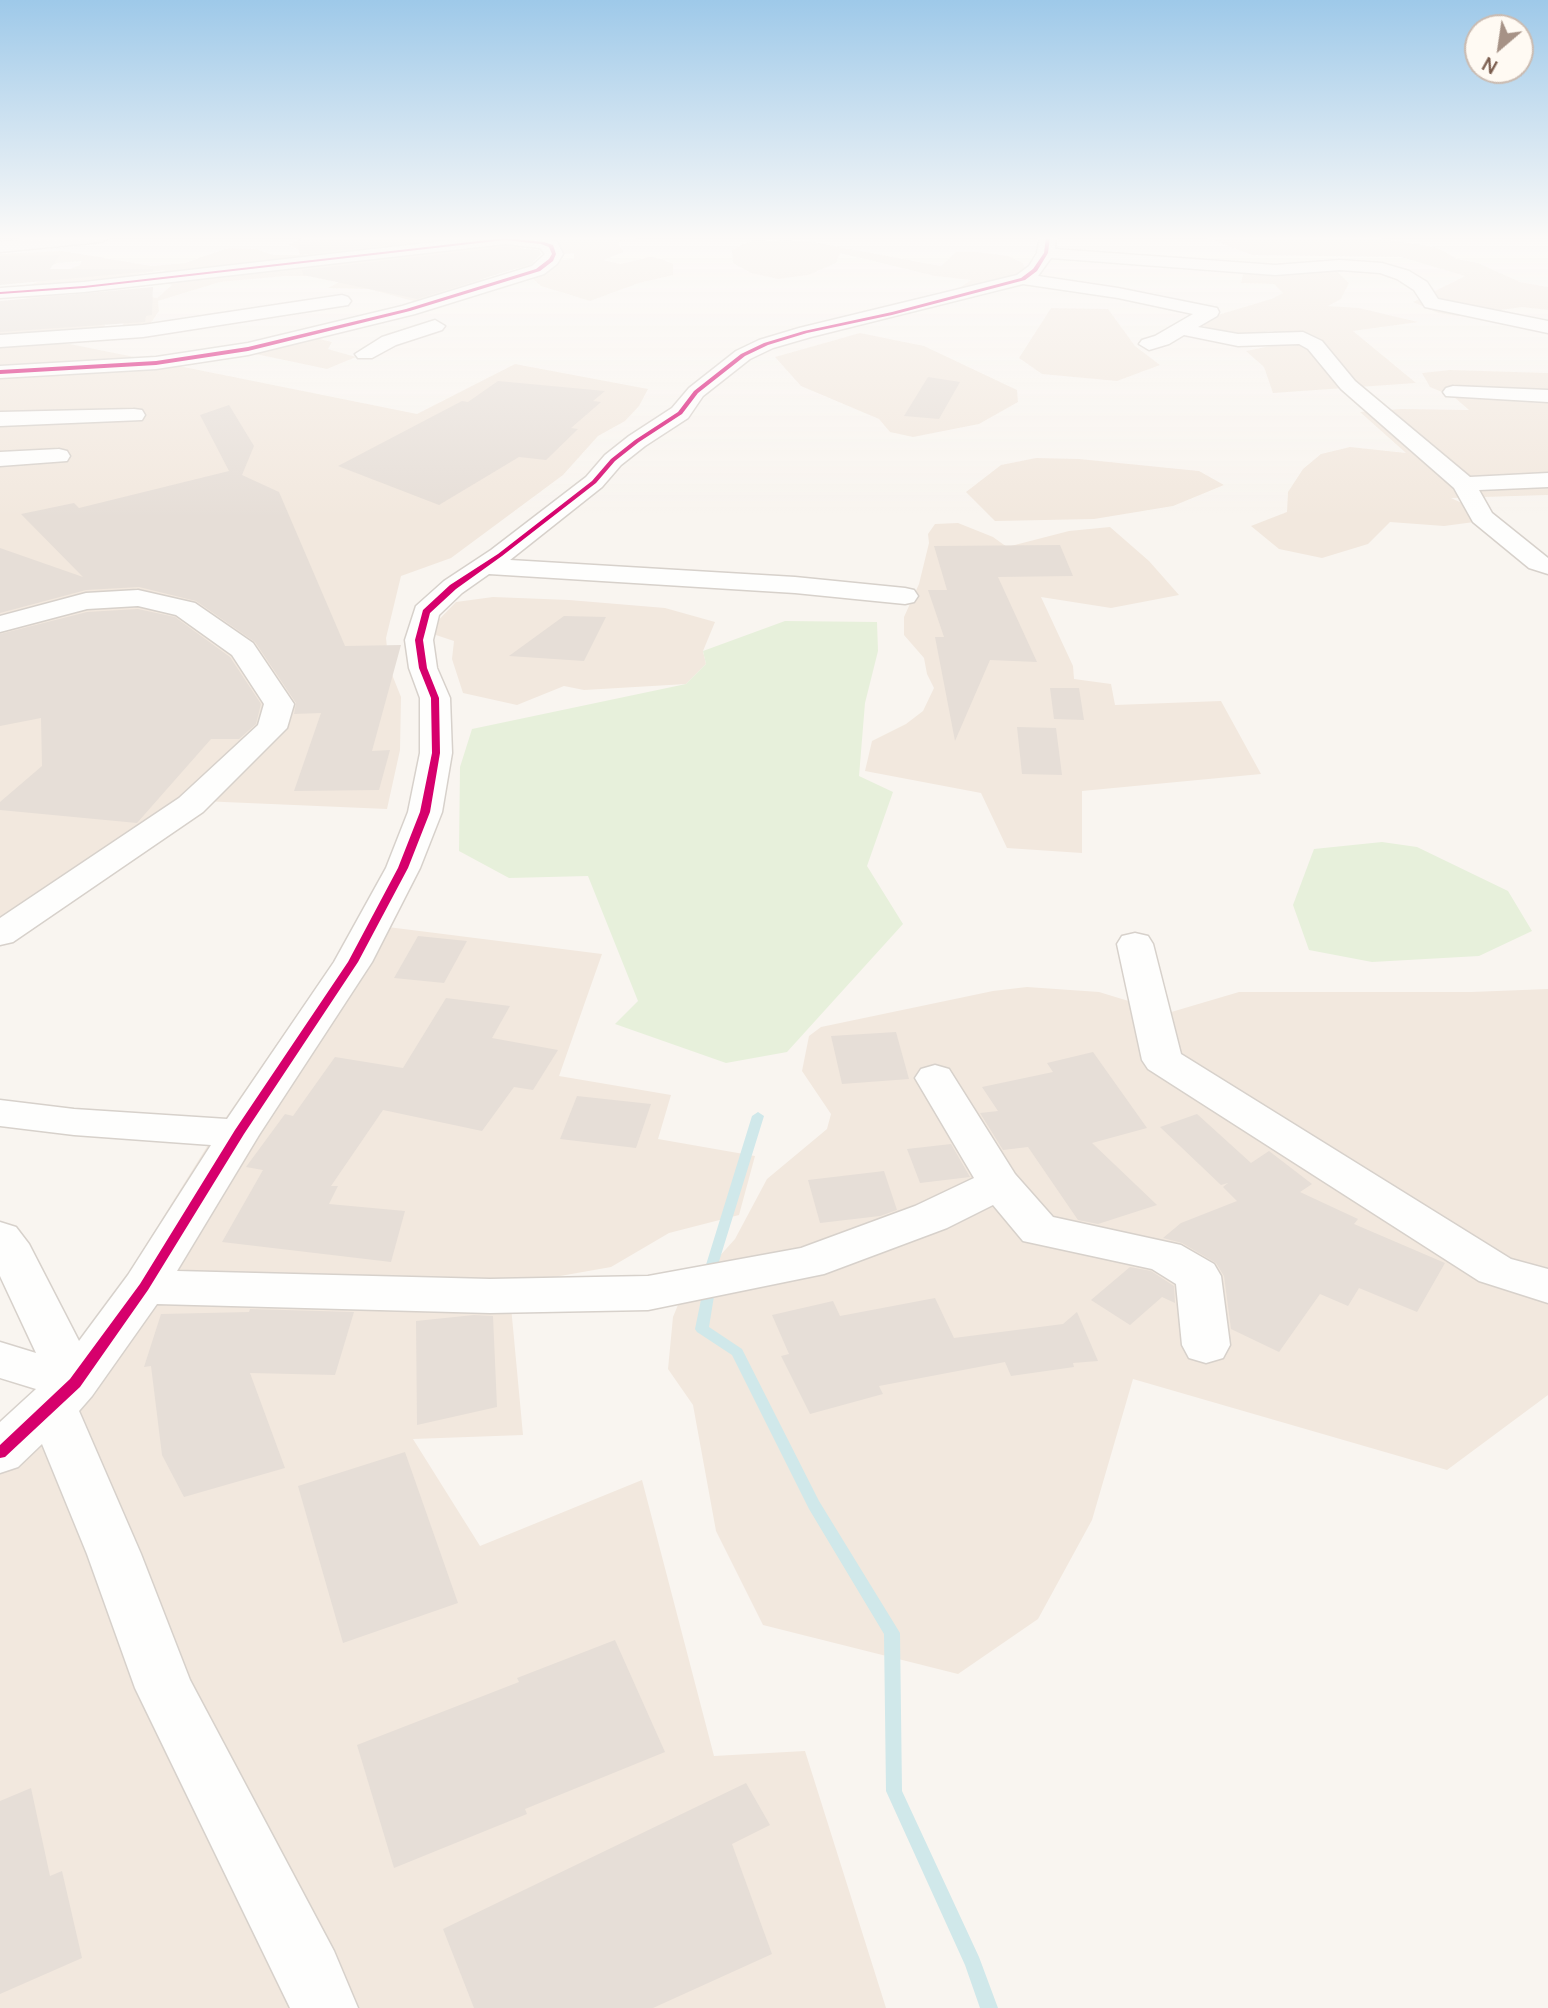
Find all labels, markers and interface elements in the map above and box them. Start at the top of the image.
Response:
north arrow [1464,14,1534,84]
text: N [1478,51,1502,80]

